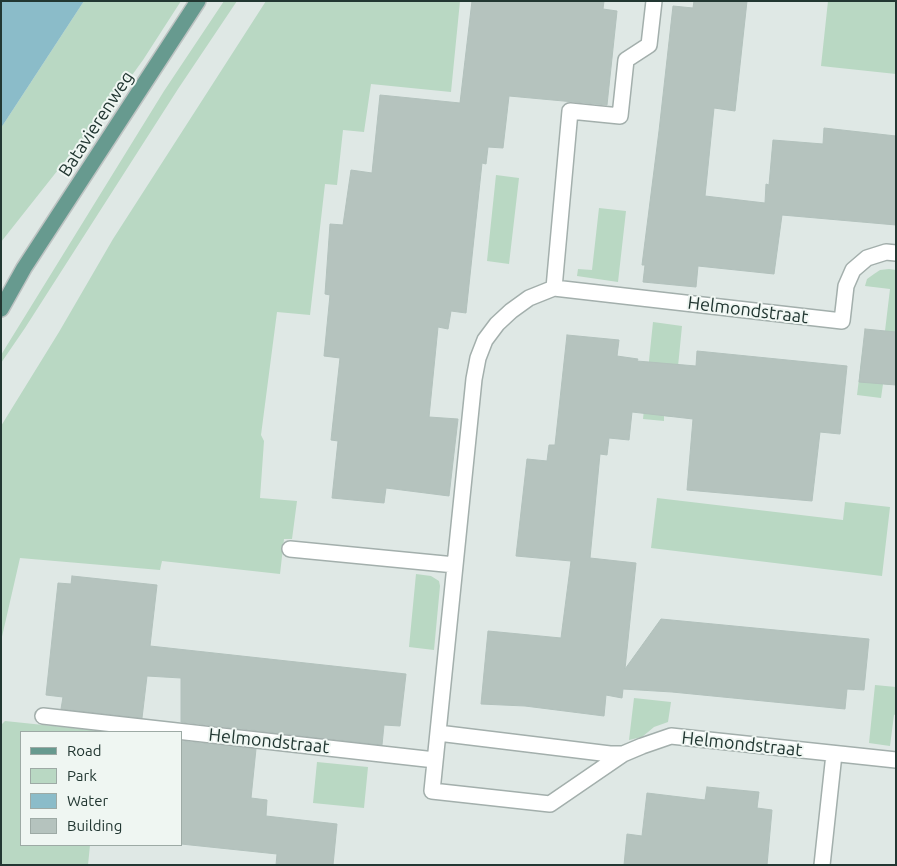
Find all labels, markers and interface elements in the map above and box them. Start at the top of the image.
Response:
street label: Batavierenweg [54,67,138,181]
street label: Helmondstraat [686,292,810,328]
street label: Helmondstraat [208,724,330,758]
street label: Helmondstraat [681,727,803,761]
legend [20,731,182,846]
text: Road [67,742,102,759]
text: Park [67,767,97,784]
text: Water [67,792,108,809]
text: Building [67,817,122,834]

